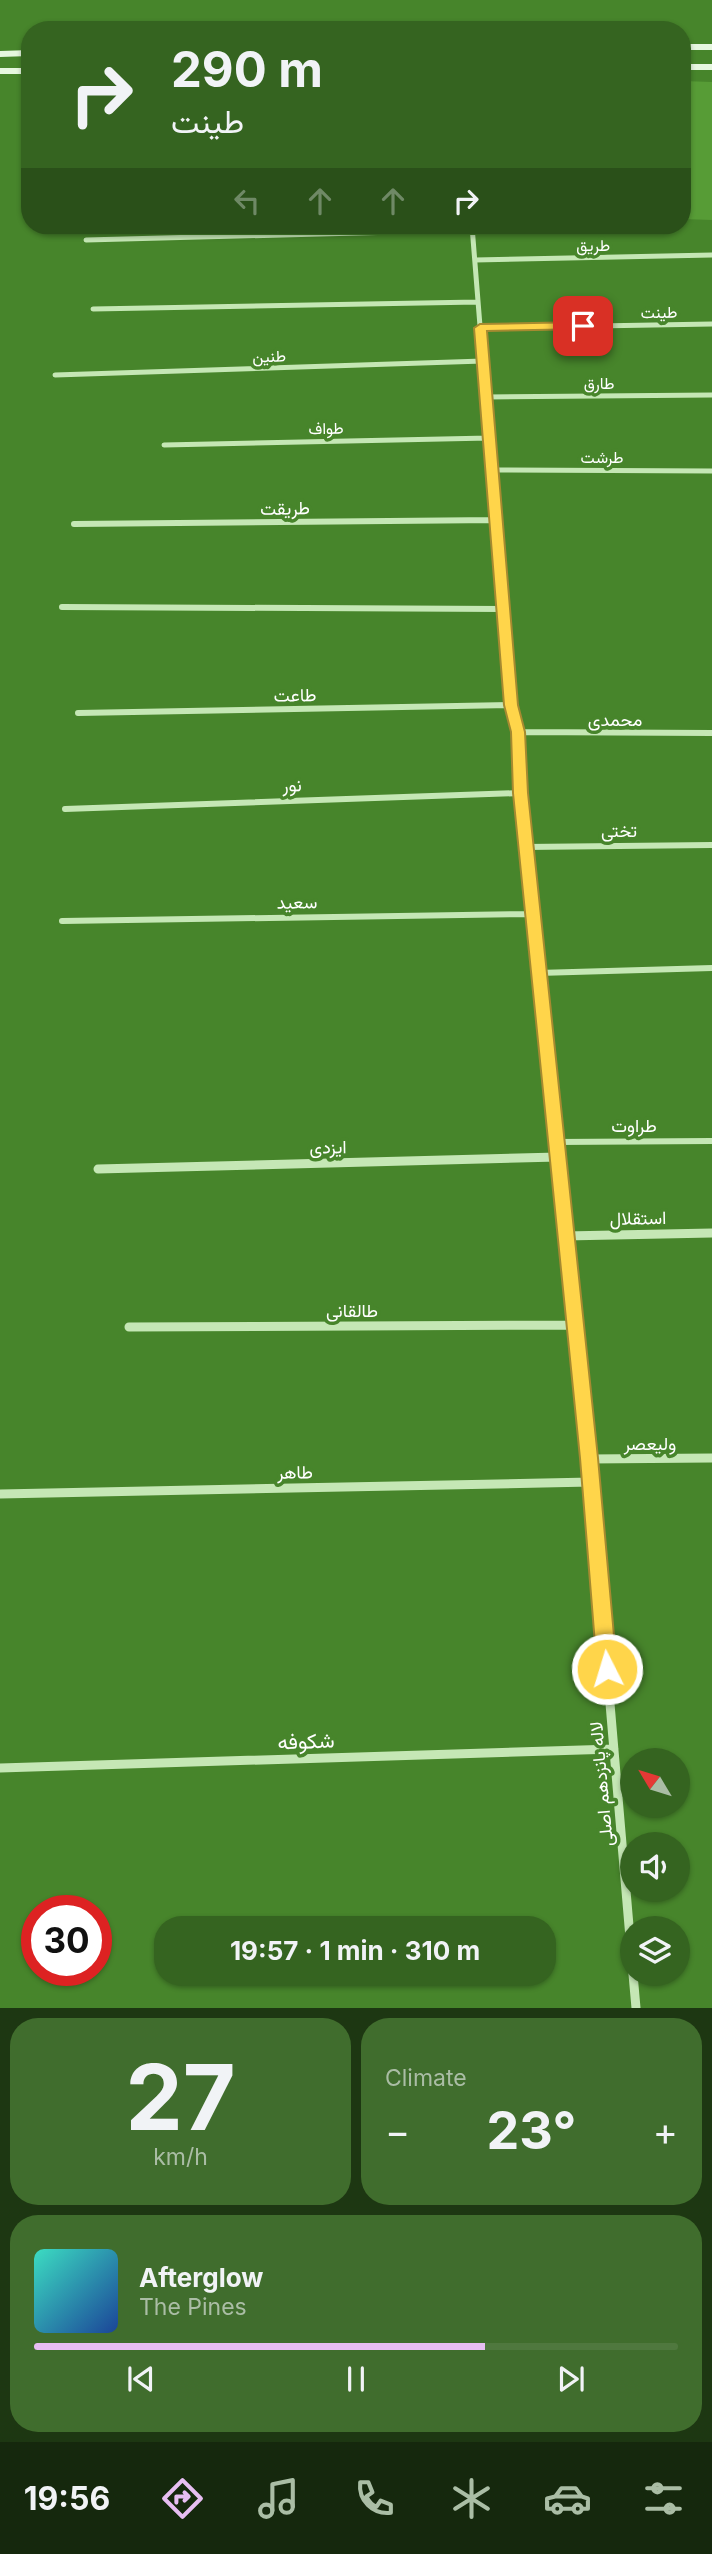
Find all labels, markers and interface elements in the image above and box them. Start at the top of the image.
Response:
text: 290 m [171,40,323,99]
icon: right [56,49,147,140]
text: طینت [171,102,244,141]
icon: left [228,182,266,220]
icon: ahead [301,182,339,220]
icon: ahead [374,182,412,220]
icon: right [447,182,485,220]
street label: طریق [576,235,610,256]
pin [553,296,613,356]
street label: طینت [641,302,677,322]
icon: arrive [564,307,602,345]
street label: طنین [252,345,286,368]
street label: طارق [584,373,614,394]
street label: طواف [308,418,344,439]
street label: طرشت [581,447,623,468]
street label: طریقت [260,497,310,520]
street label: طاعت [274,684,316,706]
street label: محمدی [588,709,642,731]
street label: نور [281,774,302,797]
street label: تختی [601,820,637,842]
street label: سعید [277,891,317,913]
street label: طراوت [611,1115,657,1137]
street label: ایزدی [309,1136,347,1159]
street label: استقلال [610,1207,666,1230]
street label: طالقانی [326,1300,378,1322]
street label: ولیعصر [623,1433,676,1455]
street label: طاهر [276,1461,313,1484]
position arrow [570,1632,644,1706]
street label: لاله پانزدهم اصلی [585,1721,619,1847]
street label: شکوفه [277,1728,335,1755]
north arrow [620,1748,690,1818]
map controls [620,1748,690,1986]
button: sound [620,1832,690,1902]
speed limit sign: 30 [21,1895,112,1986]
button: layers [620,1916,690,1986]
text: 19:57 · 1 min · 310 m [230,1935,480,1966]
text: 27 [125,2042,236,2152]
text: Climate [385,2064,467,2092]
text: 23° [487,2099,576,2162]
text: − [385,2108,410,2154]
text: + [653,2108,678,2154]
text: km/h [153,2143,208,2171]
text: Afterglow [139,2262,263,2293]
text: The Pines [139,2293,247,2321]
icon: previous [122,2360,160,2398]
icon: pause [337,2360,375,2398]
icon: next [552,2360,590,2398]
icon: directions [158,2474,207,2523]
icon: music [254,2474,303,2523]
icon: phone [350,2474,399,2523]
icon: climate [447,2474,496,2523]
icon: car [543,2474,592,2523]
icon: filters [639,2474,688,2523]
text: 19:56 [24,2479,110,2518]

